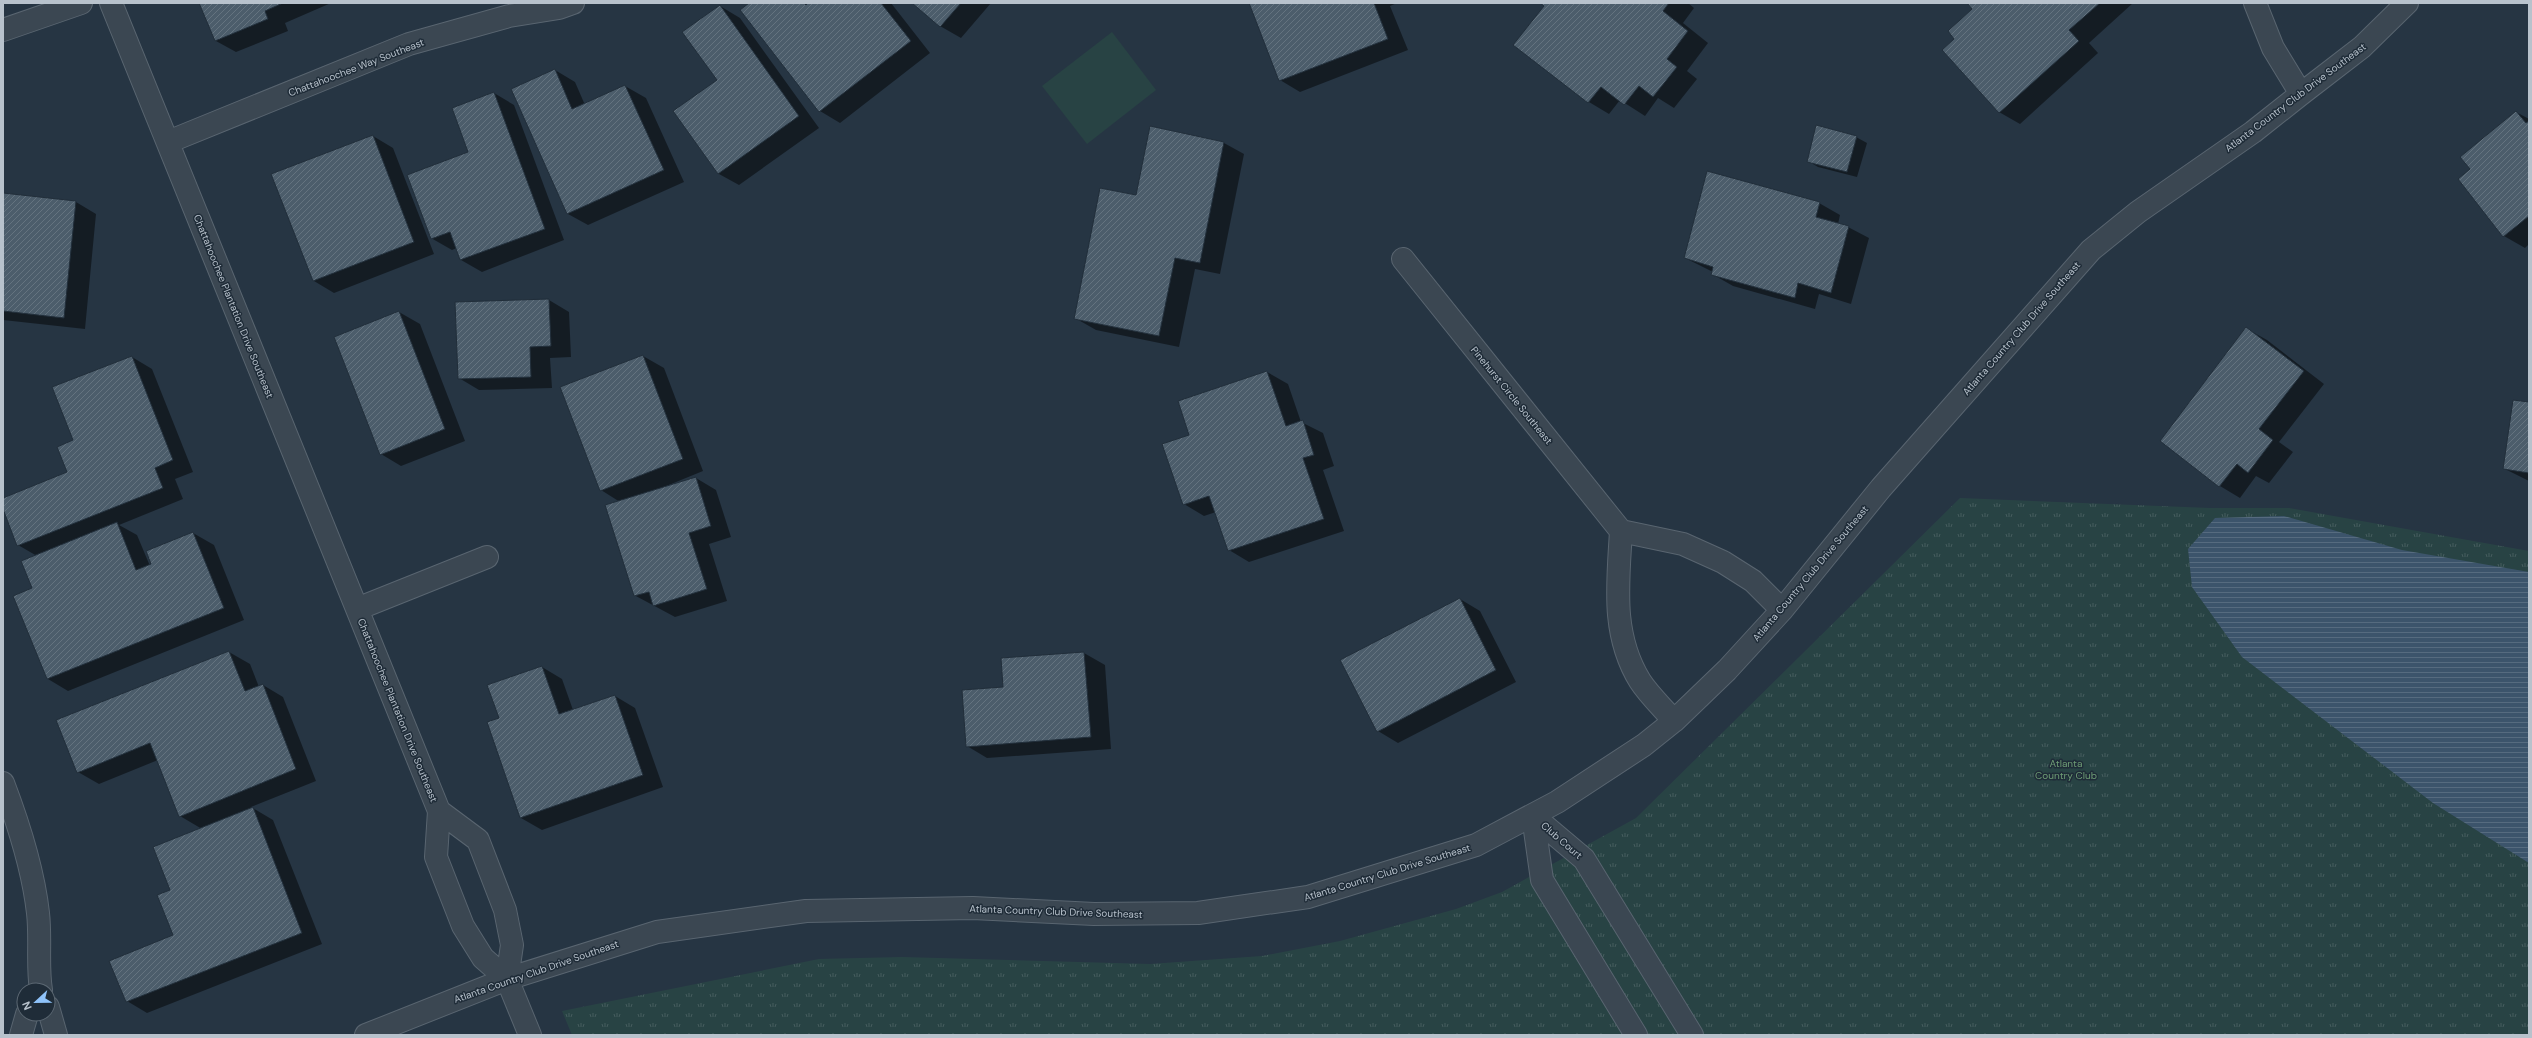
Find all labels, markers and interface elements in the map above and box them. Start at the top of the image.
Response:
street label: Chattahoochee Way Southeast [287,36,426,99]
street label: Atlanta Country Club Drive Southeast [2222,40,2368,155]
street label: Chattahoochee Plantation Drive Southeast [191,212,276,400]
street label: Atlanta Country Club Drive Southeast [1960,259,2083,398]
street label: Pinehurst Circle Southeast [1468,344,1555,447]
street label: Atlanta Country Club Drive Southeast [1750,503,1871,644]
street label: Chattahoochee Plantation Drive Southeast [355,616,440,804]
park label: Atlanta Country Club [2035,757,2097,782]
street label: Club Court [1538,819,1585,862]
street label: Atlanta Country Club Drive Southeast [1302,841,1472,904]
street label: Atlanta Country Club Drive Southeast [969,902,1143,921]
street label: Atlanta Country Club Drive Southeast [452,937,620,1006]
north arrow [16,982,56,1022]
text: N [19,999,35,1012]

